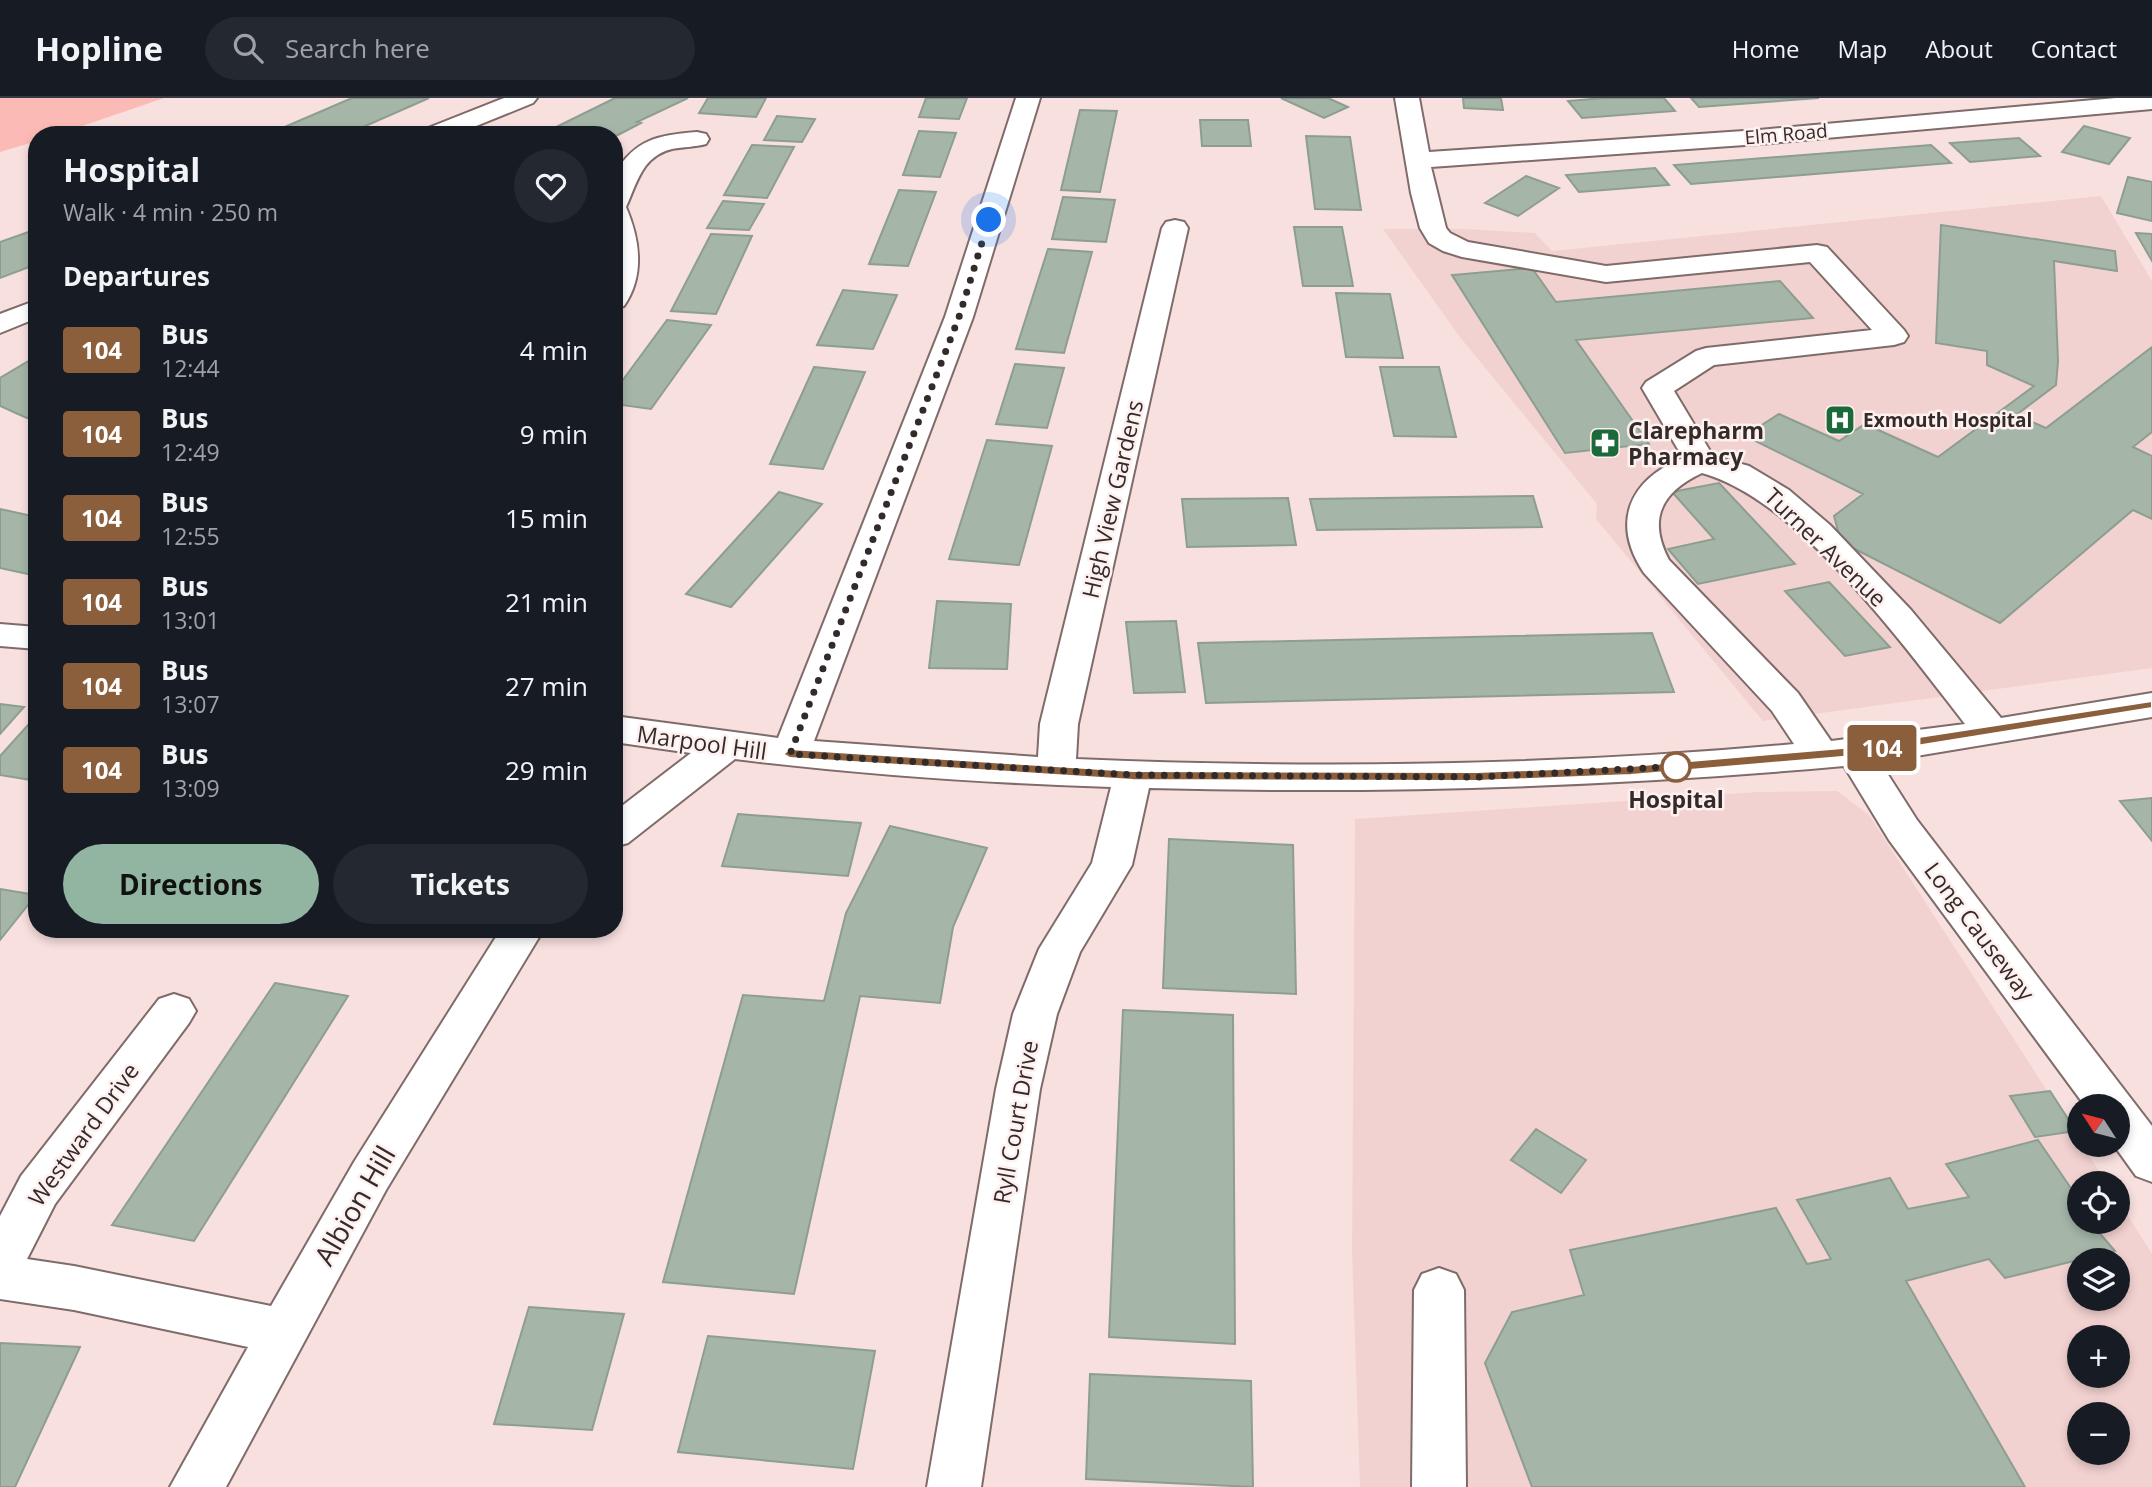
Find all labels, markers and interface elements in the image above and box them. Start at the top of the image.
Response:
search box [205,17,695,80]
text: Hopline [35,26,163,71]
icon: search [229,29,267,67]
text: Search here [285,30,430,66]
text: Home [1732,32,1800,65]
text: Map [1838,32,1887,65]
text: About [1925,32,1993,65]
text: Contact [2031,32,2117,65]
street label: Elm Road [1743,117,1829,151]
text: Hospital [63,147,200,192]
button: heart [514,149,588,223]
text: Walk · 4 min · 250 m [63,196,278,228]
your location [971,202,1006,237]
text: Departures [63,258,210,294]
text: Bus [161,316,208,352]
text: 4 min [520,332,588,368]
text: 104 [81,333,122,366]
text: 12:44 [161,352,220,384]
street label: High View Gardens [1074,397,1150,601]
text: Bus [161,400,208,436]
hospital icon: Exmouth Hospital [1823,403,1857,437]
place label: Exmouth Hospital [1863,407,2032,433]
place label: Clarepharm Pharmacy [1628,414,1764,472]
text: 9 min [520,416,588,452]
text: 104 [81,417,122,450]
pharmacy icon: Clarepharm Pharmacy [1588,426,1622,460]
text: 12:49 [161,436,220,468]
street label: Turner Avenue [1758,480,1894,614]
text: Bus [161,484,208,520]
text: 15 min [505,500,588,536]
text: 104 [81,501,122,534]
text: 12:55 [161,520,220,552]
text: Bus [161,568,208,604]
text: 21 min [505,584,588,620]
text: 104 [81,585,122,618]
text: 13:01 [161,604,220,636]
text: Bus [161,652,208,688]
text: 27 min [505,668,588,704]
text: 104 [81,669,122,702]
text: 13:07 [161,688,220,720]
street label: Marpool Hill [635,717,769,767]
line badge: 104 [1842,725,1922,771]
text: 104 [1861,731,1903,764]
text: Bus [161,736,208,772]
text: 29 min [505,752,588,788]
marker: Hospital [1661,752,1691,782]
text: 104 [81,753,122,786]
text: 13:09 [161,772,220,804]
place label: Hospital [1628,783,1724,815]
button: Directions [63,844,319,924]
button: Tickets [333,844,588,924]
street label: Long Causeway [1917,855,2043,1007]
street label: Ryll Court Drive [985,1038,1045,1206]
street label: Westward Drive [20,1056,146,1212]
north arrow [2067,1094,2130,1157]
map controls [2067,1094,2130,1465]
street label: Albion Hill [305,1138,403,1272]
button: locate [2067,1171,2130,1234]
button: layers [2067,1248,2130,1311]
button: + [2067,1325,2130,1388]
button: − [2067,1402,2130,1465]

